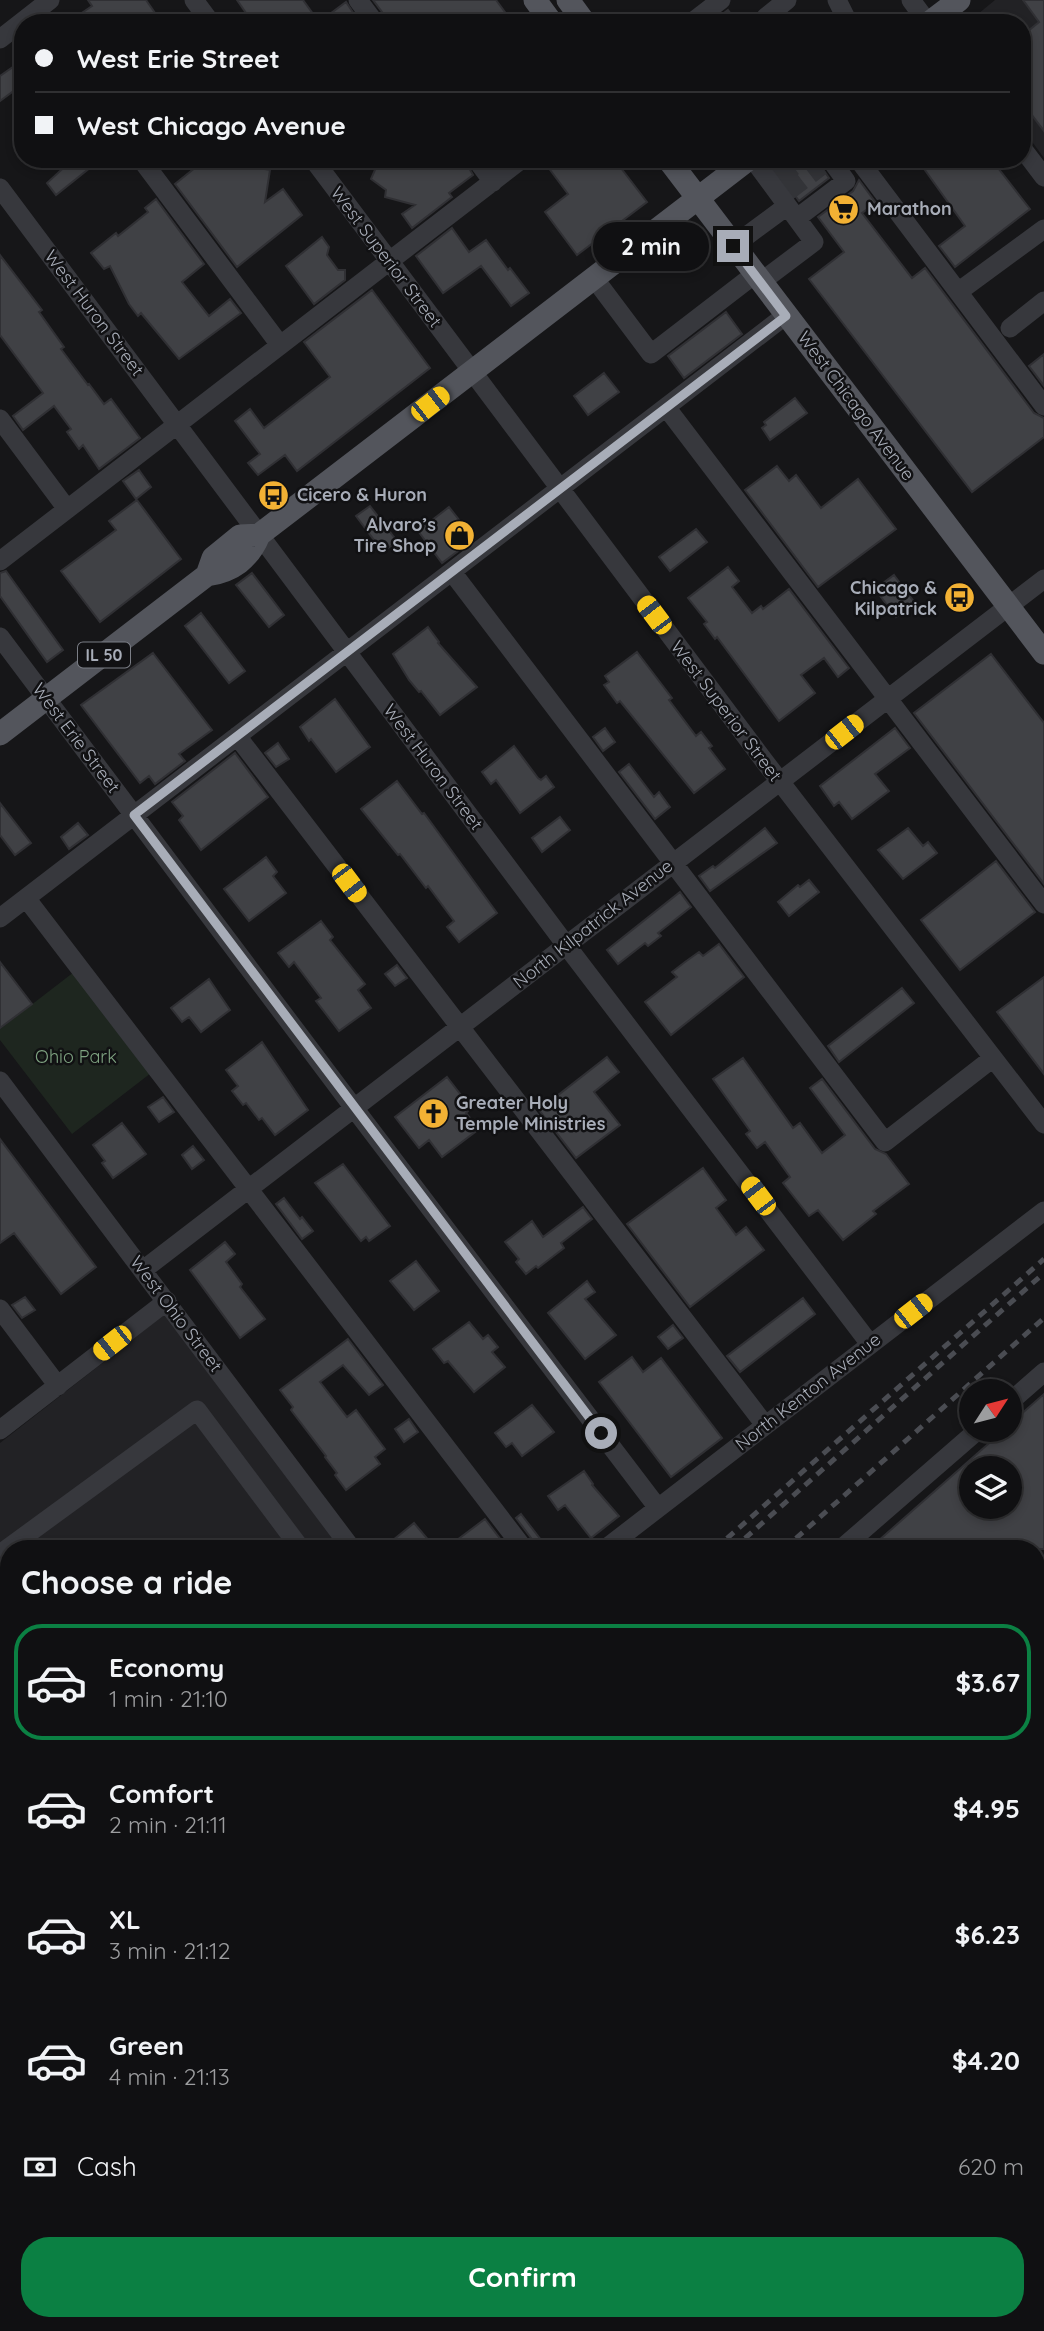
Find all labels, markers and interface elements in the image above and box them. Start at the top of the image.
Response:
text: West Erie Street [77,42,280,75]
text: West Chicago Avenue [77,109,346,142]
street label: West Superior Street [326,182,447,332]
supermarket icon: Marathon [827,192,861,226]
place label: Marathon [867,197,952,220]
callout: 2 min [593,222,708,270]
route end [717,230,749,262]
text: 2 min [621,232,681,261]
street label: West Huron Street [40,245,149,380]
street label: West Chicago Avenue [793,326,920,485]
car [407,383,454,425]
bus stop icon: Cicero & Huron [257,478,291,512]
place label: Cicero & Huron [297,483,427,506]
place label: Alvaro’s Tire Shop [354,513,436,557]
shop icon: Alvaro’s Tire Shop [442,518,476,552]
place label: Chicago & Kilpatrick [850,576,937,620]
bus stop icon: Chicago & Kilpatrick [943,581,977,615]
car [633,592,676,638]
street label: West Superior Street [666,636,787,786]
road number: IL 50 [78,642,130,668]
street label: West Erie Street [27,678,125,797]
street label: West Huron Street [379,699,488,834]
car [821,711,868,753]
street label: North Kilpatrick Avenue [508,854,677,993]
car [328,860,371,906]
park label: Ohio Park [35,1045,117,1068]
place label: Greater Holy Temple Ministries [456,1091,606,1135]
church icon: Greater Holy Temple Ministries [416,1096,450,1130]
car [737,1173,780,1219]
street label: West Ohio Street [125,1251,228,1376]
car [890,1290,937,1332]
car [89,1322,136,1364]
street label: North Kenton Avenue [730,1328,885,1456]
north arrow [959,1379,1022,1442]
map controls [959,1379,1022,1519]
route start [585,1417,617,1449]
button: layers [959,1456,1022,1519]
text: Choose a ride [21,1562,233,1602]
icon: car [25,1651,88,1714]
text: Economy [109,1651,224,1684]
text: $3.67 [955,1666,1020,1699]
text: 1 min · 21:10 [109,1684,228,1713]
icon: car [25,1777,88,1840]
text: Comfort [109,1777,214,1810]
text: $4.95 [953,1792,1020,1825]
text: 2 min · 21:11 [109,1810,227,1839]
icon: car [25,1903,88,1966]
text: XL [109,1903,141,1936]
text: $6.23 [955,1918,1020,1951]
text: 3 min · 21:12 [109,1936,230,1965]
icon: car [25,2029,88,2092]
text: Green [109,2029,184,2062]
text: $4.20 [952,2044,1020,2077]
text: 4 min · 21:13 [109,2062,230,2091]
icon: cash [21,2148,59,2186]
text: Cash [77,2150,137,2183]
text: 620 m [958,2152,1024,2181]
button: Confirm [21,2237,1024,2317]

